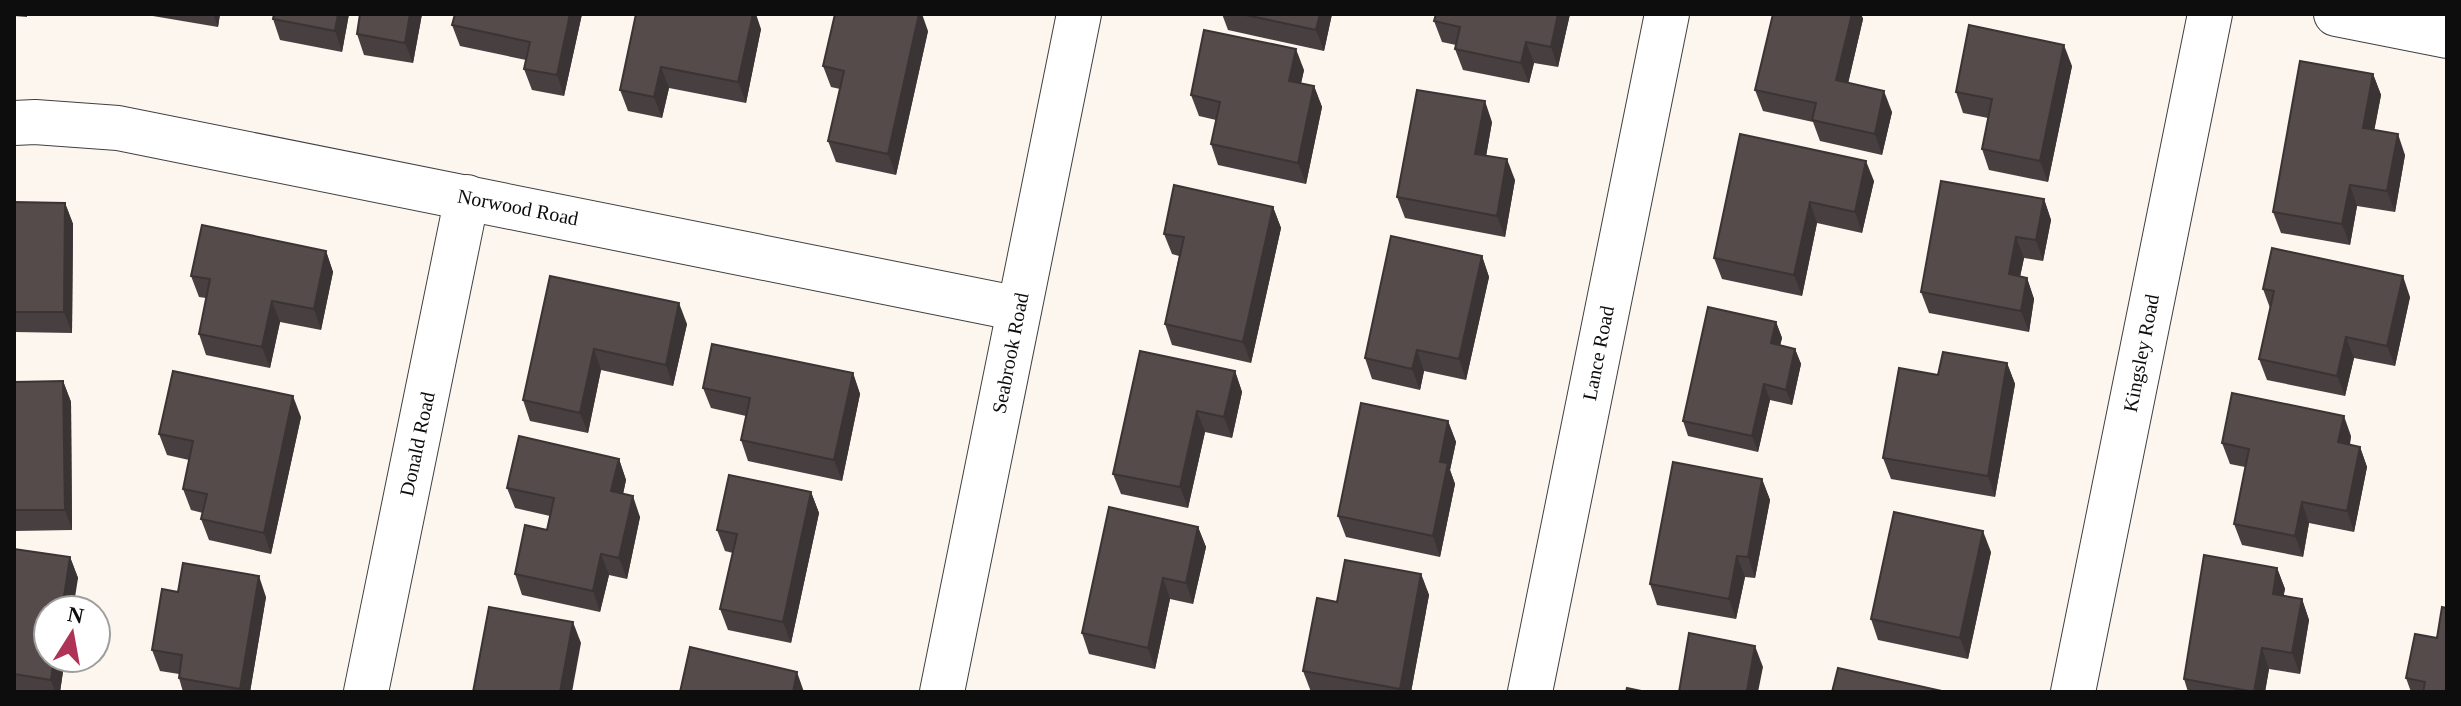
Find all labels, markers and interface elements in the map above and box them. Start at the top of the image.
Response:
street label: Norwood Road [456,184,580,230]
street label: Seabrook Road [987,291,1033,415]
street label: Kingsley Road [2119,292,2164,414]
street label: Lance Road [1578,304,1618,402]
street label: Donald Road [395,390,439,498]
north arrow [32,594,112,674]
text: N [66,601,86,629]

